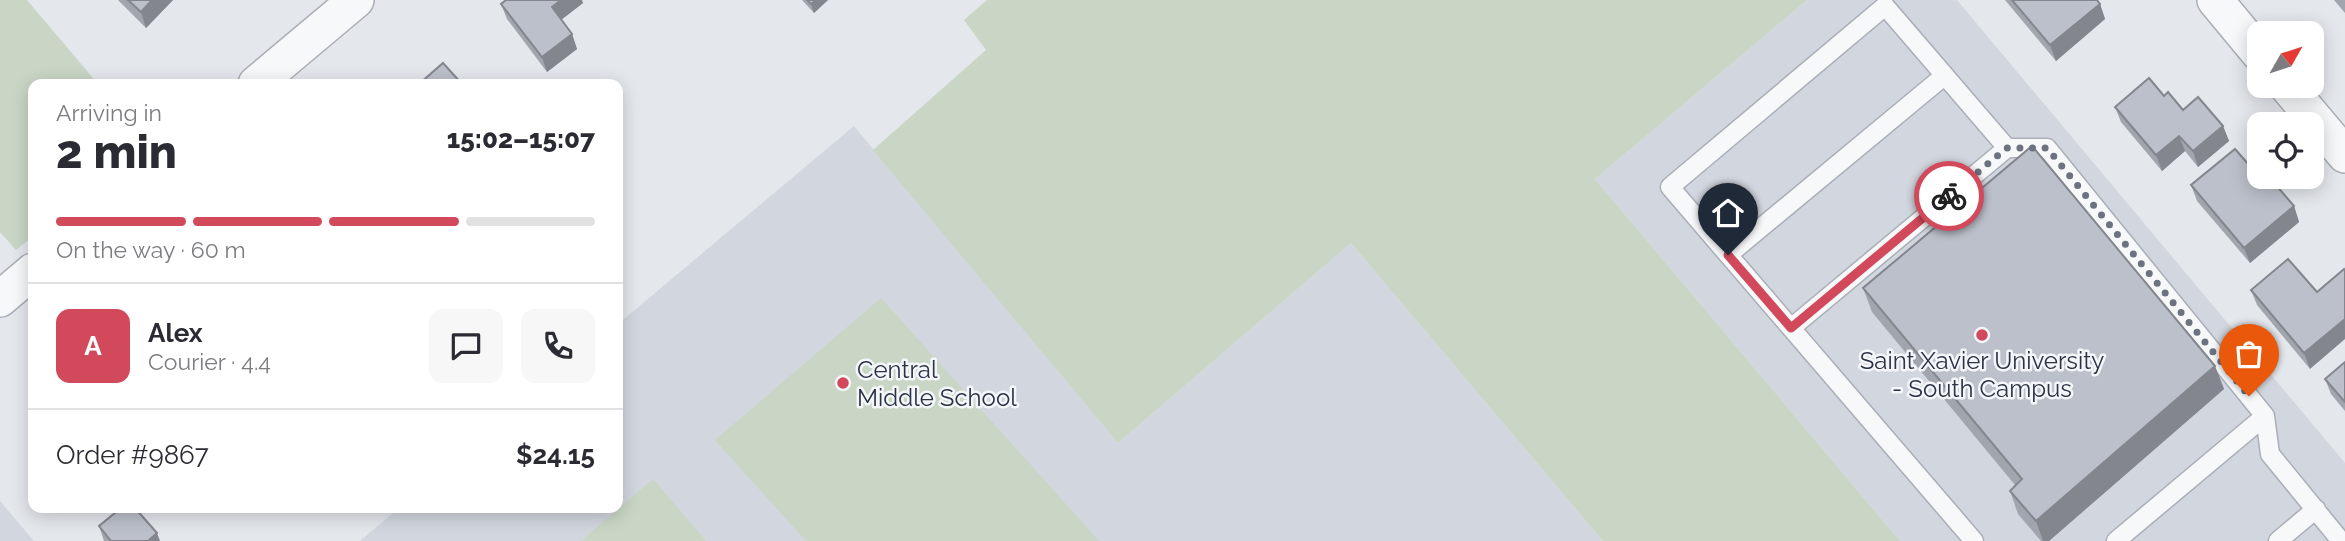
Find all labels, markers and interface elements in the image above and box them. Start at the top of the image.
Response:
north arrow [2247,21,2324,98]
map controls [2247,21,2324,189]
text: Arriving in [56,99,162,126]
button: locate [2247,112,2324,189]
text: 15:02–15:07 [447,124,595,154]
text: 2 min [56,125,177,179]
courier [1914,161,1984,231]
icon: bike [1930,177,1968,215]
pin [1698,183,1758,255]
icon: home [1709,194,1747,232]
text: On the way · 60 m [56,236,246,263]
button: chat [429,309,503,383]
button: phone [521,309,595,383]
text: Alex [148,318,203,348]
pin [2219,324,2279,396]
marker: Saint Xavier University - South Campus [1974,327,1990,343]
text: A [84,331,102,361]
icon: bag [2230,335,2268,373]
place label: Saint Xavier University - South Campus [1860,346,2104,403]
text: Courier · 4.4 [148,348,271,375]
place label: Central Middle School [857,355,1017,412]
marker: Central Middle School [835,375,851,391]
text: Order #9867 [56,440,209,470]
text: $24.15 [516,440,595,470]

